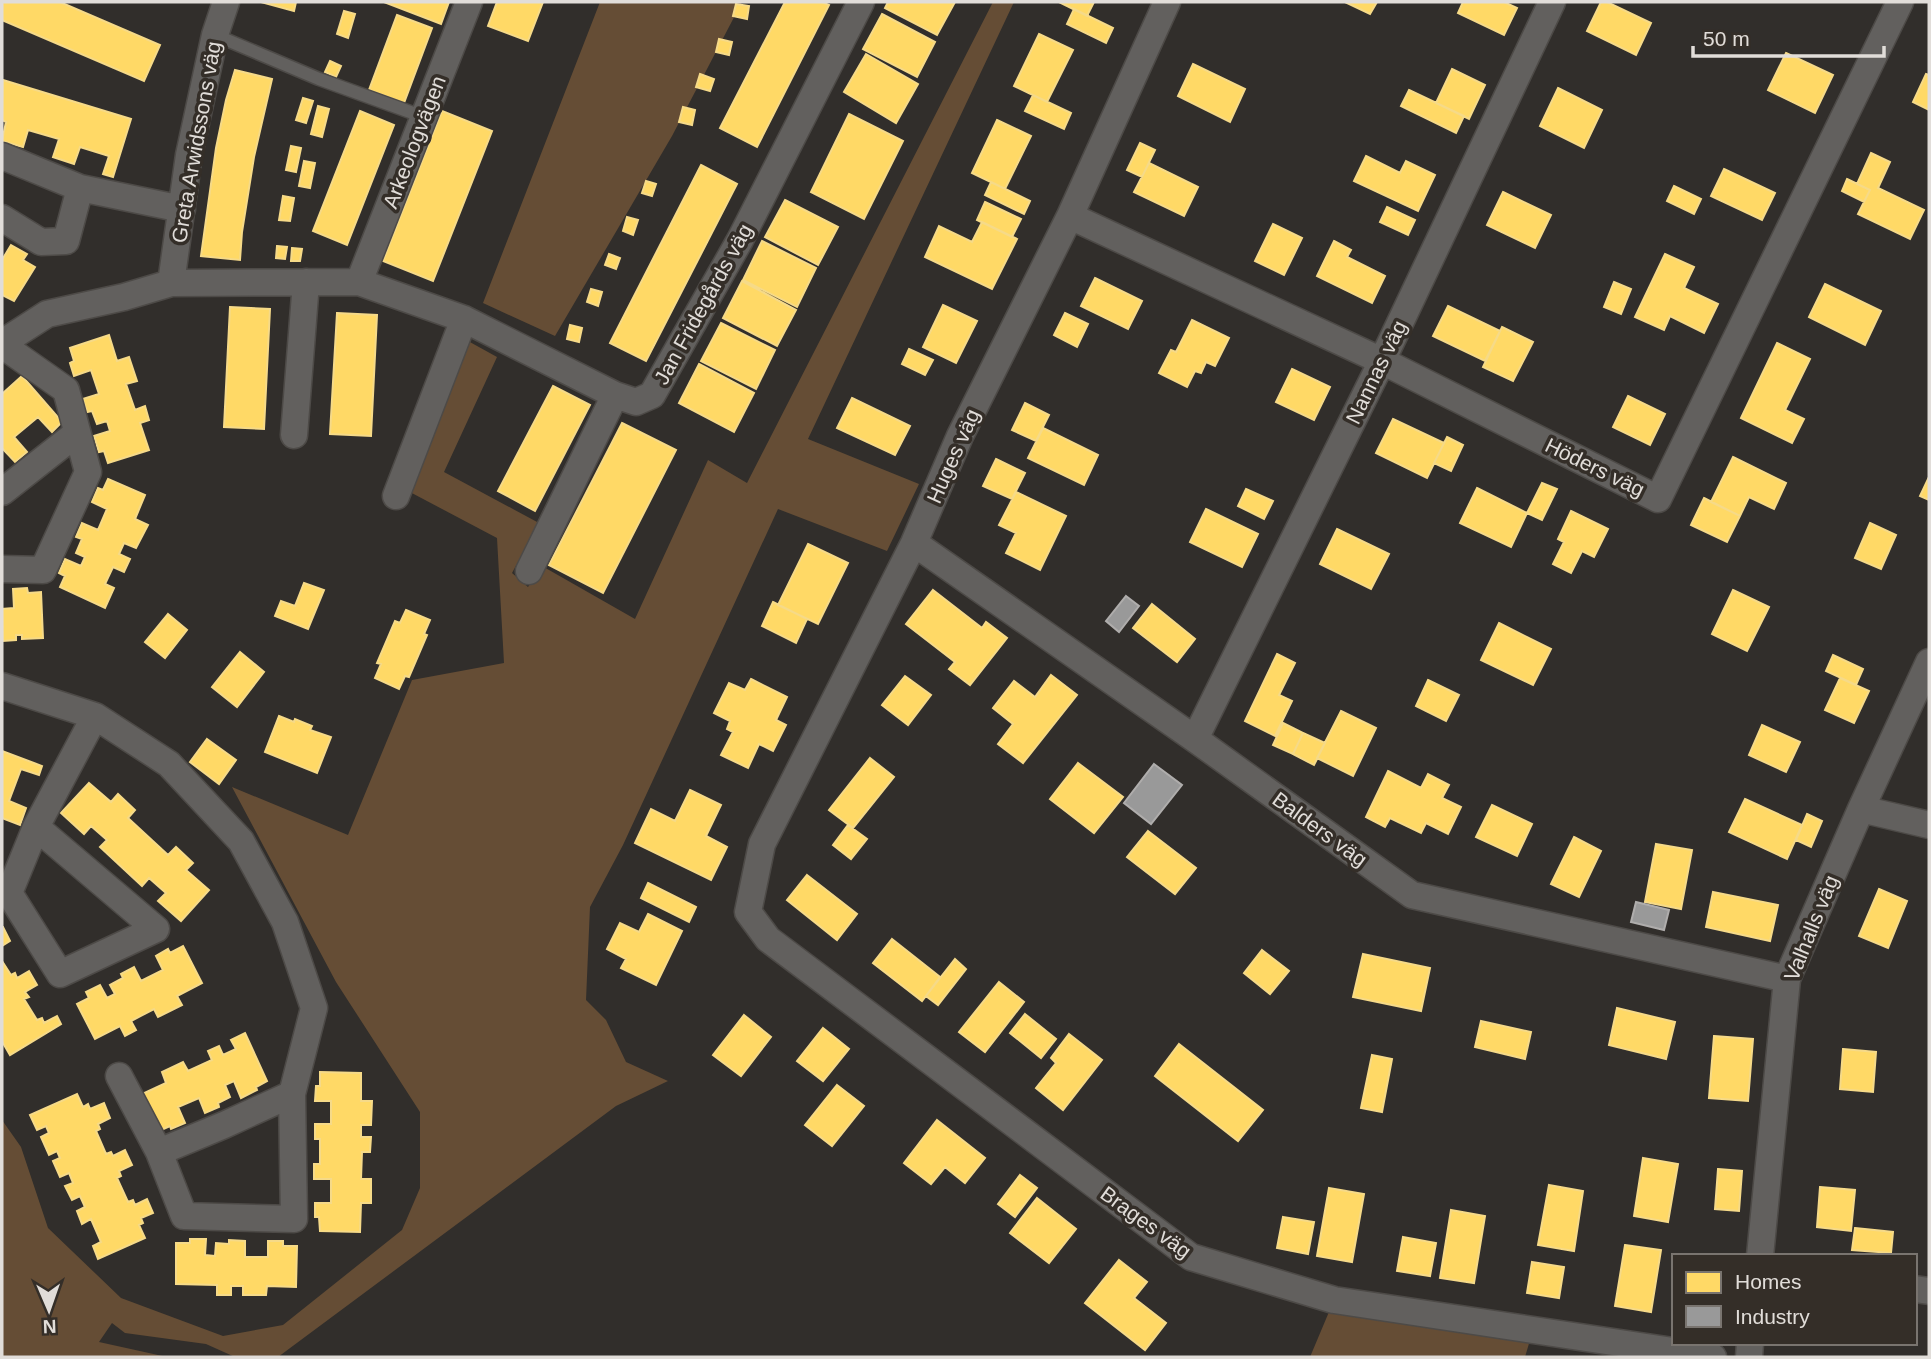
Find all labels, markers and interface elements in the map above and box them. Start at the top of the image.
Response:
scale bar [1693,14,1884,58]
text: 50 m [1703,27,1750,50]
street label: Greta Arwidssons väg [167,39,225,245]
street label: Arkeologvägen [378,72,450,212]
street label: Jan Fridegårds väg [649,220,757,388]
street label: Nannas väg [1341,317,1411,427]
street label: Huges väg [922,405,984,507]
street label: Höders väg [1542,433,1648,501]
street label: Balders väg [1268,787,1372,871]
street label: Valhalls väg [1779,872,1843,984]
street label: Brages väg [1096,1181,1196,1263]
legend [1672,1254,1917,1345]
text: Homes [1735,1270,1802,1293]
north arrow [14,1275,84,1345]
text: Industry [1735,1305,1810,1328]
text: N [42,1316,57,1337]

